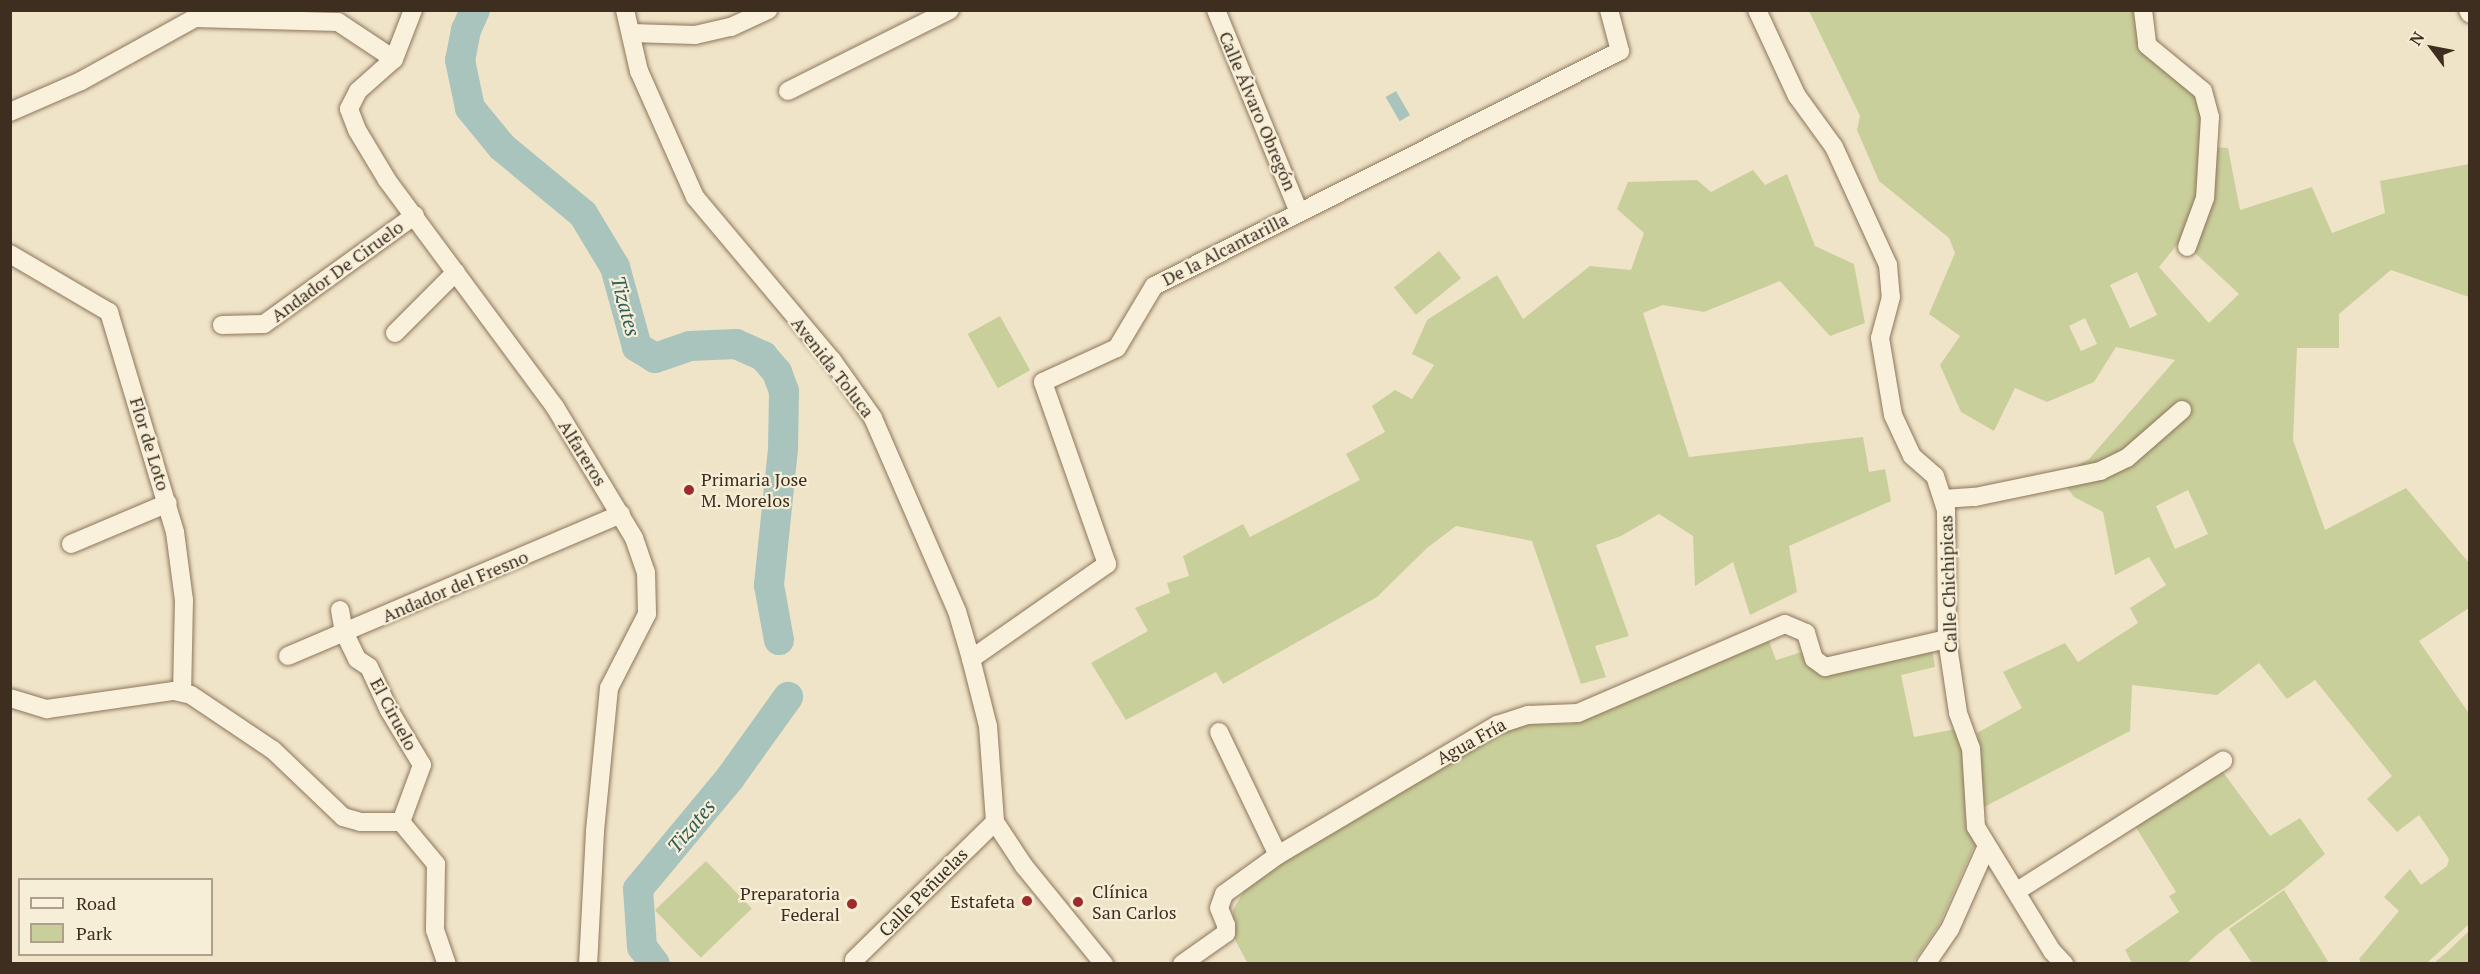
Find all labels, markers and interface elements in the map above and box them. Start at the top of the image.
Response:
north arrow [2402,18,2462,78]
text: N [2404,27,2429,49]
street label: Calle Álvaro Obregón [1215,28,1301,194]
street label: De la Alcantarilla [1158,208,1292,290]
street label: Andador De Ciruelo [267,216,407,326]
water label: Tizates [606,273,646,339]
street label: Avenida Toluca [787,312,879,422]
street label: Flor de Loto [126,395,174,493]
street label: Alfareros [554,416,612,490]
place label: Primaria Jose M. Morelos [701,469,807,512]
marker: Primaria Jose M. Morelos [682,483,696,497]
street label: Calle Chichipicas [1935,515,1961,653]
street label: Andador del Fresno [379,546,531,626]
street label: El Ciruelo [366,674,422,754]
street label: Agua Fría [1432,713,1510,769]
water label: Tizates [662,795,720,857]
street label: Calle Peñuelas [874,843,972,941]
legend [18,878,213,956]
place label: Clínica San Carlos [1092,881,1177,924]
place label: Preparatoria Federal [740,883,840,926]
place label: Estafeta [950,890,1015,912]
text: Road [76,891,116,915]
marker: Clínica San Carlos [1069,893,1087,911]
marker: Estafeta [1020,894,1034,908]
marker: Preparatoria Federal [845,897,859,911]
text: Park [76,921,112,945]

